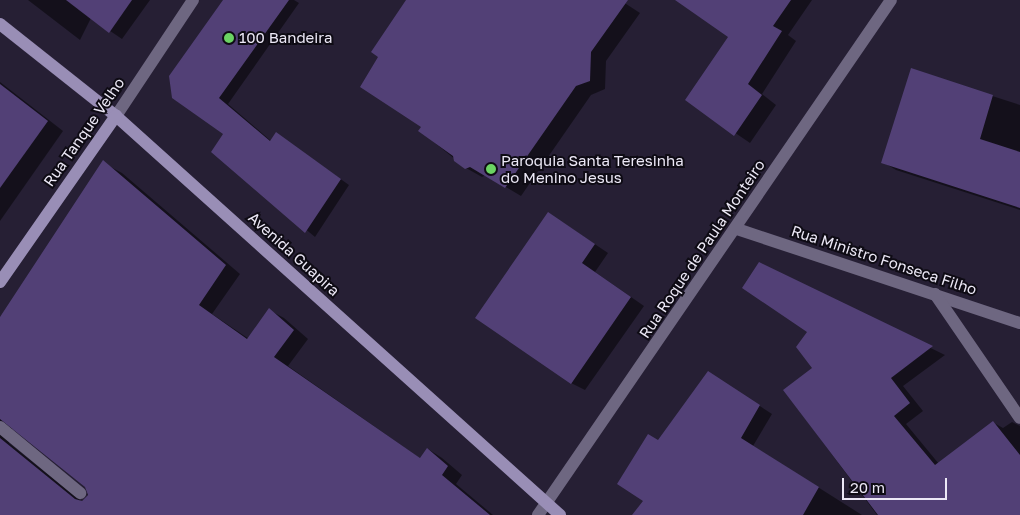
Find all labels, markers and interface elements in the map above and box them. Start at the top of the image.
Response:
place label: 100 Bandeira [239,29,332,47]
marker: 100 Bandeira [223,32,235,44]
street label: Rua Tanque Velho [40,74,128,190]
place label: Paroquia Santa Teresinha do Menino Jesus [501,151,684,186]
street label: Rua Roque de Paula Monteiro [635,156,769,342]
marker: Paroquia Santa Teresinha do Menino Jesus [485,163,497,175]
street label: Avenida Guapira [245,208,343,300]
street label: Rua Ministro Fonseca Filho [789,221,979,299]
scale bar [845,468,950,500]
text: 20 m [850,478,885,496]

